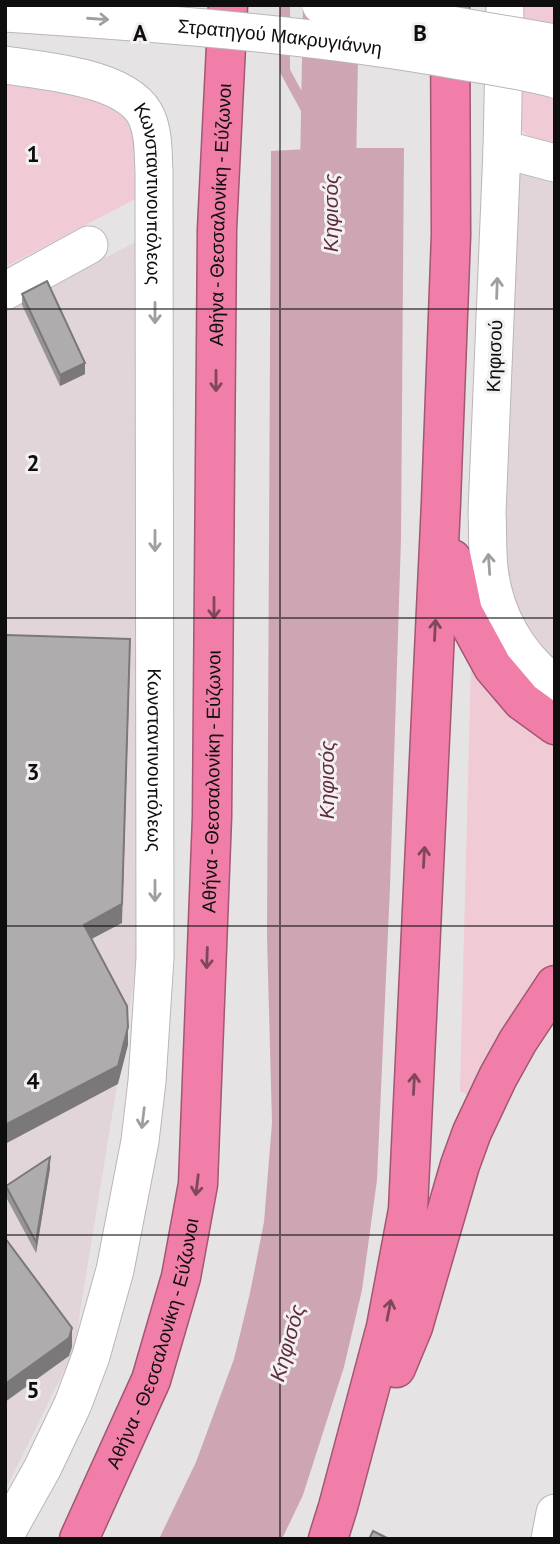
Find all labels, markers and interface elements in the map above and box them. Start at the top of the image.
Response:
one-way arrow [86,13,109,26]
street label: Στρατηγού Μακρυγιάννη [177,14,384,60]
text: A [133,18,147,47]
text: B [413,18,427,47]
street label: Αθήνα - Θεσσαλονίκη - Εύζωνοι [204,83,236,346]
street label: Κωνσταντινουπόλεως [129,98,166,285]
text: 1 [26,139,40,168]
water label: Κηφισός [317,173,344,252]
one-way arrow [490,277,503,300]
one-way arrow [148,302,162,325]
street label: Κηφισού [481,319,507,393]
one-way arrow [209,369,223,392]
text: 2 [26,448,40,477]
one-way arrow [148,529,162,552]
one-way arrow [482,553,495,576]
one-way arrow [207,597,221,620]
one-way arrow [429,618,442,641]
street label: Αθήνα - Θεσσαλονίκη - Εύζωνοι [196,650,225,913]
street label: Κωνσταντινουπόλεως [143,668,167,852]
water label: Κηφισός [313,740,340,819]
text: 3 [26,757,40,786]
one-way arrow [418,846,431,869]
one-way arrow [149,879,162,902]
one-way arrow [200,946,213,969]
text: 4 [26,1066,40,1095]
one-way arrow [407,1073,420,1096]
one-way arrow [136,1106,149,1129]
one-way arrow [190,1174,203,1196]
street label: Αθήνα - Θεσσαλονίκη - Εύζωνοι [100,1216,204,1472]
one-way arrow [383,1299,397,1322]
water label: Κηφισός [263,1301,311,1384]
text: 5 [26,1375,40,1404]

